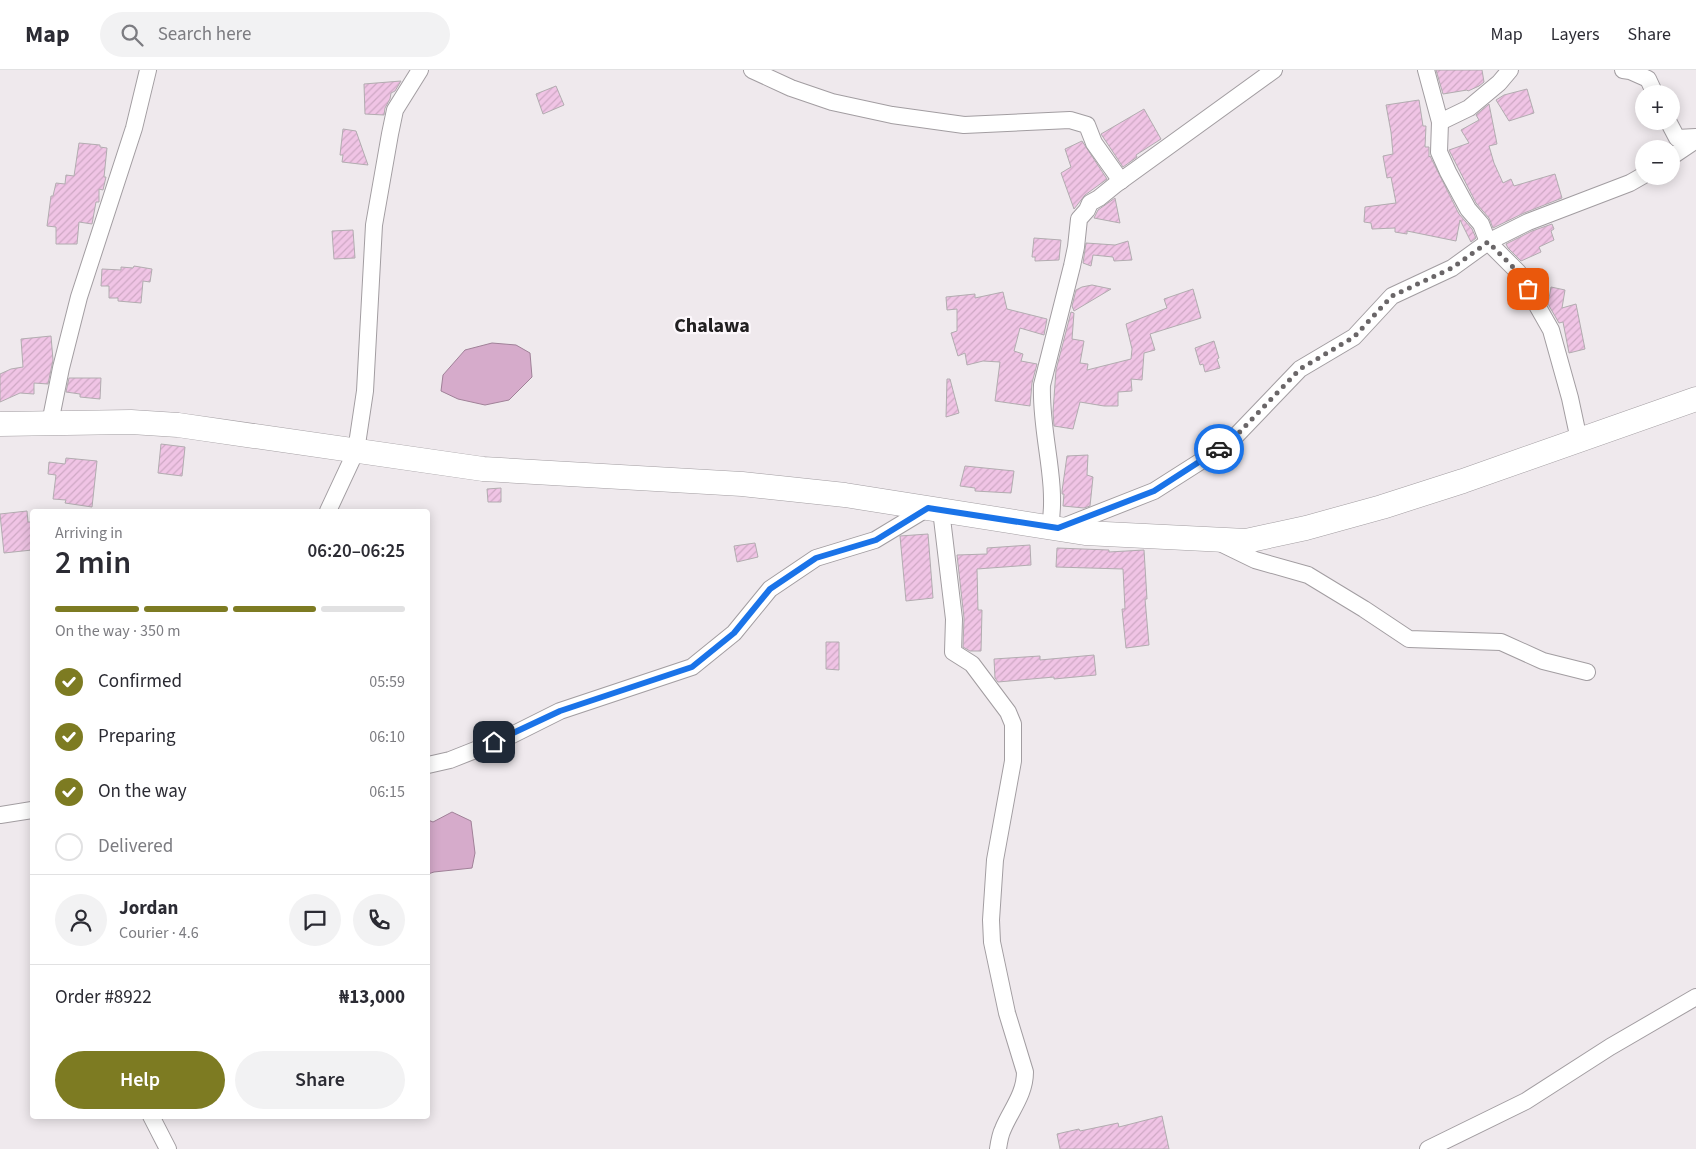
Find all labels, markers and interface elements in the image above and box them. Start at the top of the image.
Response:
search box [100,12,450,57]
text: Map [25,17,70,52]
icon: search [118,21,146,49]
text: Search here [158,21,251,48]
text: Map [1491,22,1523,47]
text: Layers [1551,22,1600,47]
text: Share [1628,22,1671,47]
map controls [1635,85,1680,185]
button: + [1635,85,1680,130]
button: − [1635,140,1680,185]
pin [1507,268,1549,310]
icon: bag [1514,275,1542,303]
district label: Chalawa [674,312,750,340]
courier [1194,424,1244,474]
icon: car [1205,435,1233,463]
text: Arriving in [55,522,123,544]
text: 06:20–06:25 [307,538,405,565]
text: 2 min [55,540,131,586]
text: On the way · 350 m [55,620,180,642]
icon: check [55,668,83,696]
text: Confirmed [98,668,182,695]
text: 05:59 [369,671,405,693]
pin [473,721,515,763]
icon: check [55,723,83,751]
text: Preparing [98,723,176,750]
text: 06:10 [369,726,405,748]
icon: home [480,728,508,756]
icon: check [55,778,83,806]
text: On the way [98,778,187,805]
text: 06:15 [369,781,405,803]
text: Delivered [98,833,173,860]
button: person [55,894,107,946]
button: chat [289,894,341,946]
button: phone [353,894,405,946]
text: Jordan [119,895,178,922]
text: Courier · 4.6 [119,922,199,944]
text: Order #8922 [55,984,152,1011]
text: ₦13,000 [339,984,405,1011]
button: Help [55,1051,225,1109]
button: Share [235,1051,405,1109]

